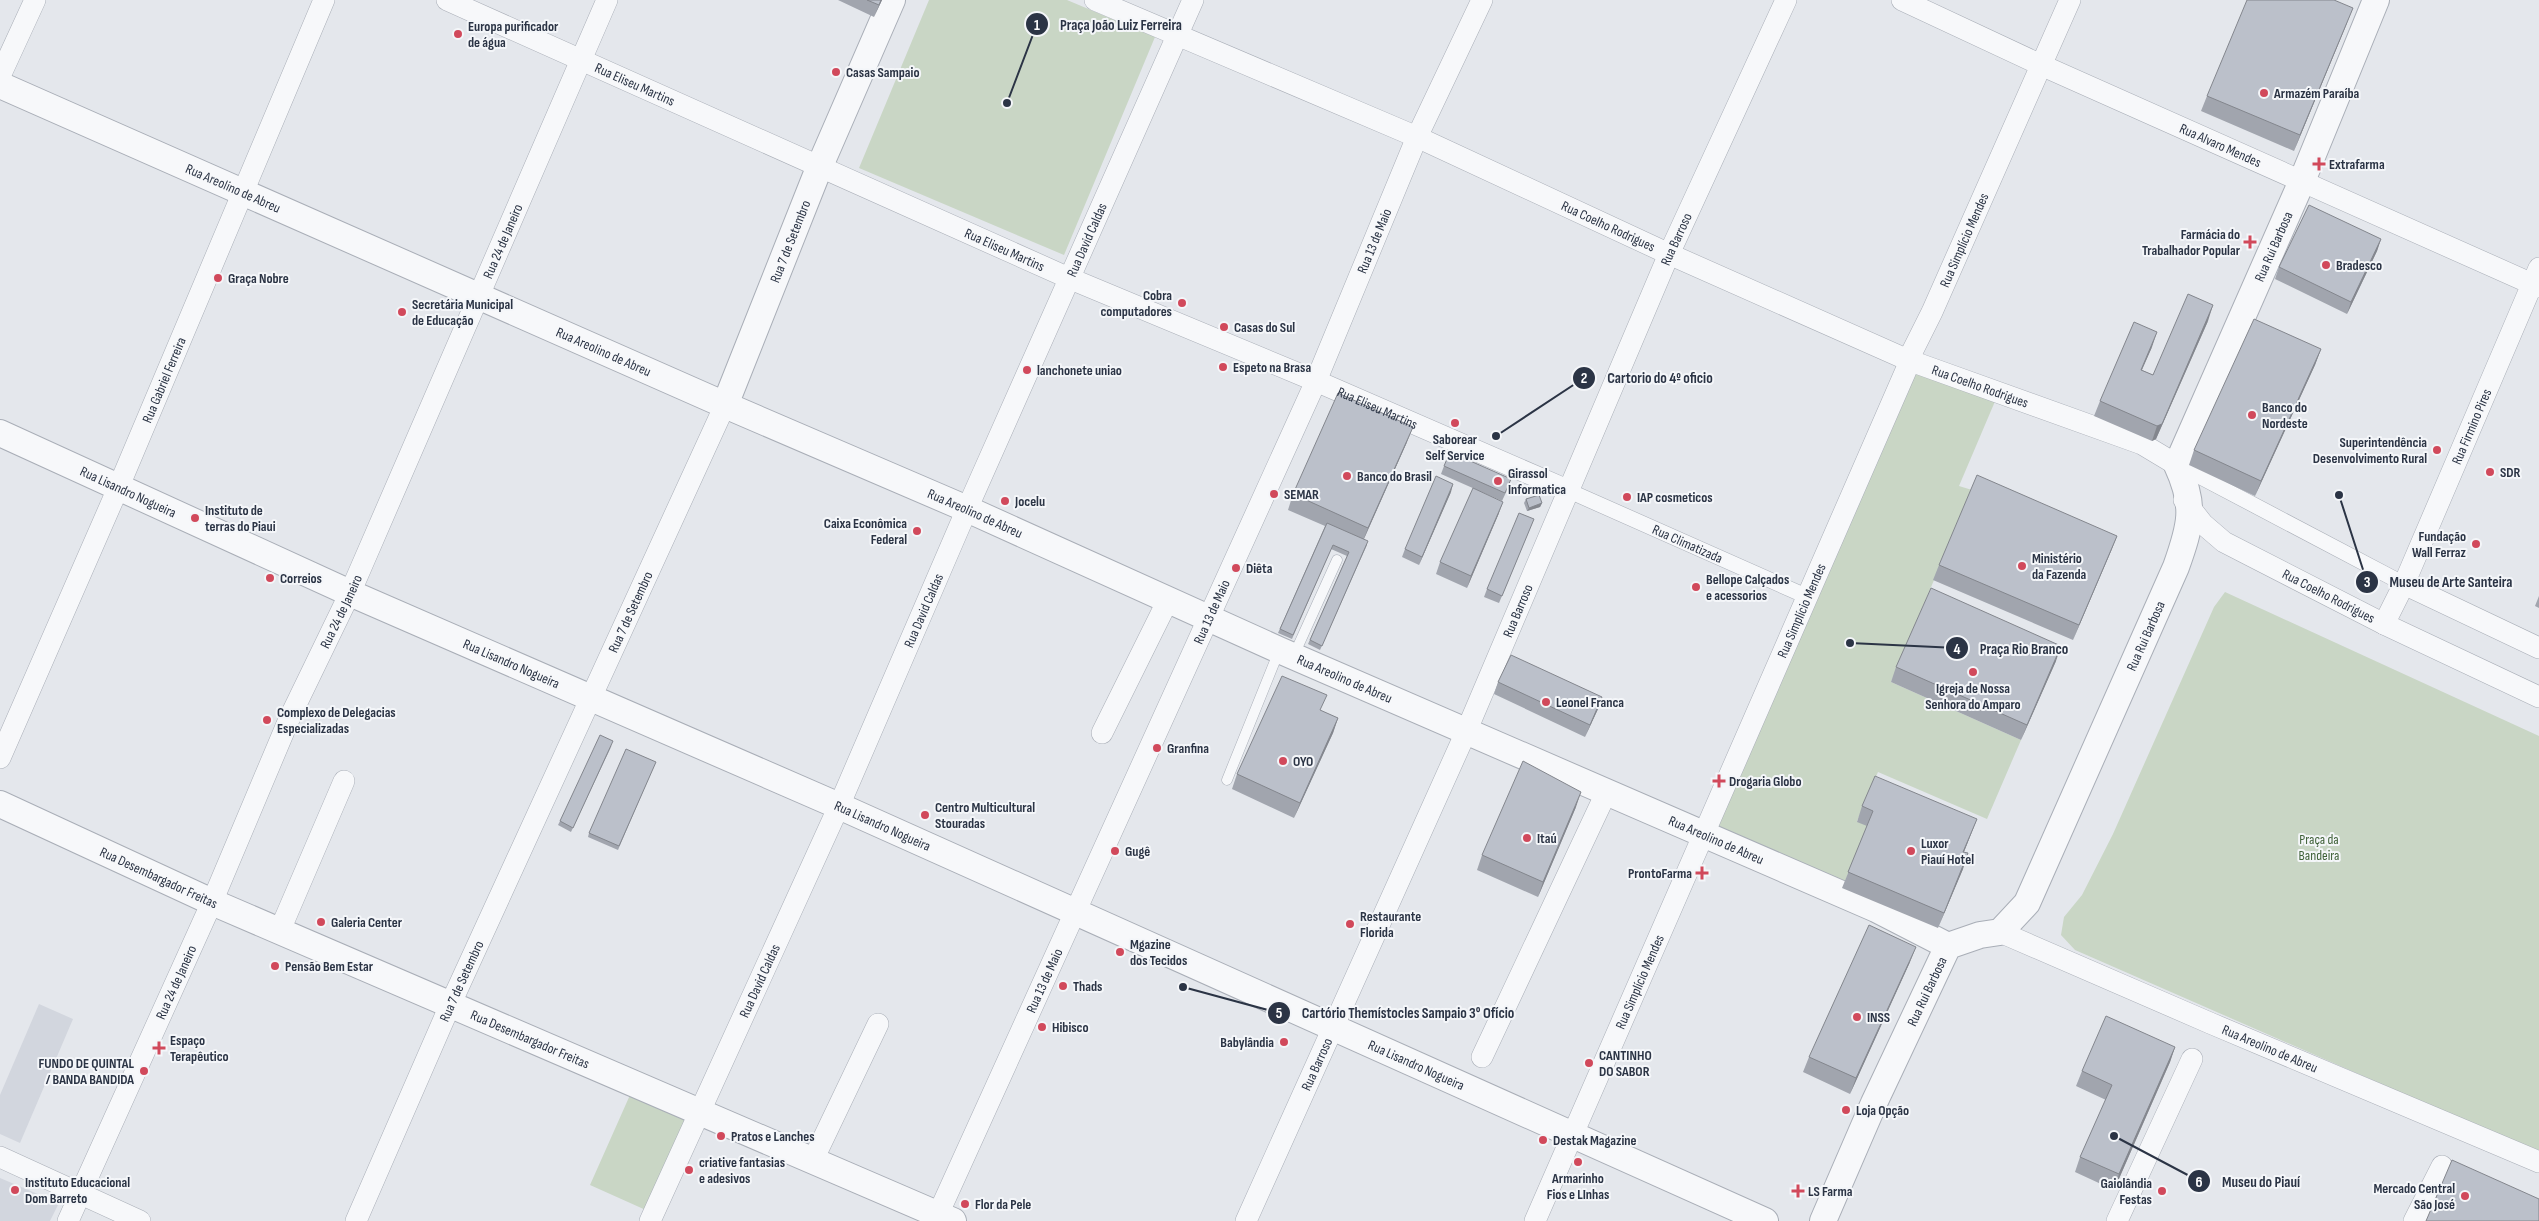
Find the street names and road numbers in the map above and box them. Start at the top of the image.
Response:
street label: Rua Eliseu Martins [592,59,678,110]
street label: Rua Alvaro Mendes [2177,120,2264,171]
street label: Rua Areolino de Abreu [183,160,283,217]
street label: Rua Simplício Mendes [1936,190,1993,290]
street label: Rua Coelho Rodrigues [1559,197,1658,255]
street label: Rua 7 de Setembro [766,198,814,285]
street label: Rua David Caldas [1063,200,1111,280]
street label: Rua 24 de Janeiro [479,201,527,281]
street label: Rua 13 de Maio [1353,206,1396,276]
street label: Rua Rui Barbosa [2251,209,2297,284]
street label: Rua Barroso [1657,210,1696,268]
street label: Rua Eliseu Martins [962,225,1047,275]
street label: Rua Areolino de Abreu [553,324,654,380]
street label: Rua Gabriel Ferreira [139,335,190,425]
street label: Rua Coelho Rodrigues [1929,361,2031,412]
street label: Rua Eliseu Martins [1335,383,1420,433]
street label: Rua Firmino Pires [2448,386,2495,467]
street label: Rua Lisandro Nogueira [77,463,179,521]
street label: Rua Areolino de Abreu [925,485,1025,542]
street label: Rua Climatizada [1650,521,1725,567]
street label: Rua Simplício Mendes [1774,561,1830,661]
street label: Rua Coelho Rodrigues [2280,565,2378,627]
street label: Rua 7 de Setembro [605,569,657,655]
street label: Rua David Caldas [900,571,947,650]
street label: Rua 24 de Janeiro [317,572,366,651]
street label: Rua 13 de Maio [1190,577,1234,647]
street label: Rua Barroso [1499,582,1537,640]
street label: Rua Rui Barbosa [2123,598,2169,674]
street label: Rua Lisandro Nogueira [460,635,562,692]
street label: Rua Areolino de Abreu [1294,651,1395,707]
street label: Rua Lisandro Nogueira [832,797,933,855]
street label: Rua Areolino de Abreu [1666,812,1766,868]
street label: Rua Desembargador Freitas [97,843,220,912]
street label: Rua Simplício Mendes [1612,932,1668,1032]
street label: Rua 7 de Setembro [436,938,488,1024]
street label: Rua David Caldas [736,941,784,1020]
street label: Rua 24 de Janeiro [152,942,200,1022]
street label: Rua 13 de Maio [1023,946,1067,1016]
street label: Rua Rui Barbosa [1903,954,1951,1029]
street label: Rua Desembargador Freitas [468,1006,592,1072]
street label: Rua Areolino de Abreu [2219,1021,2320,1077]
street label: Rua Barroso [1298,1035,1336,1093]
street label: Rua Lisandro Nogueira [1365,1036,1467,1094]

